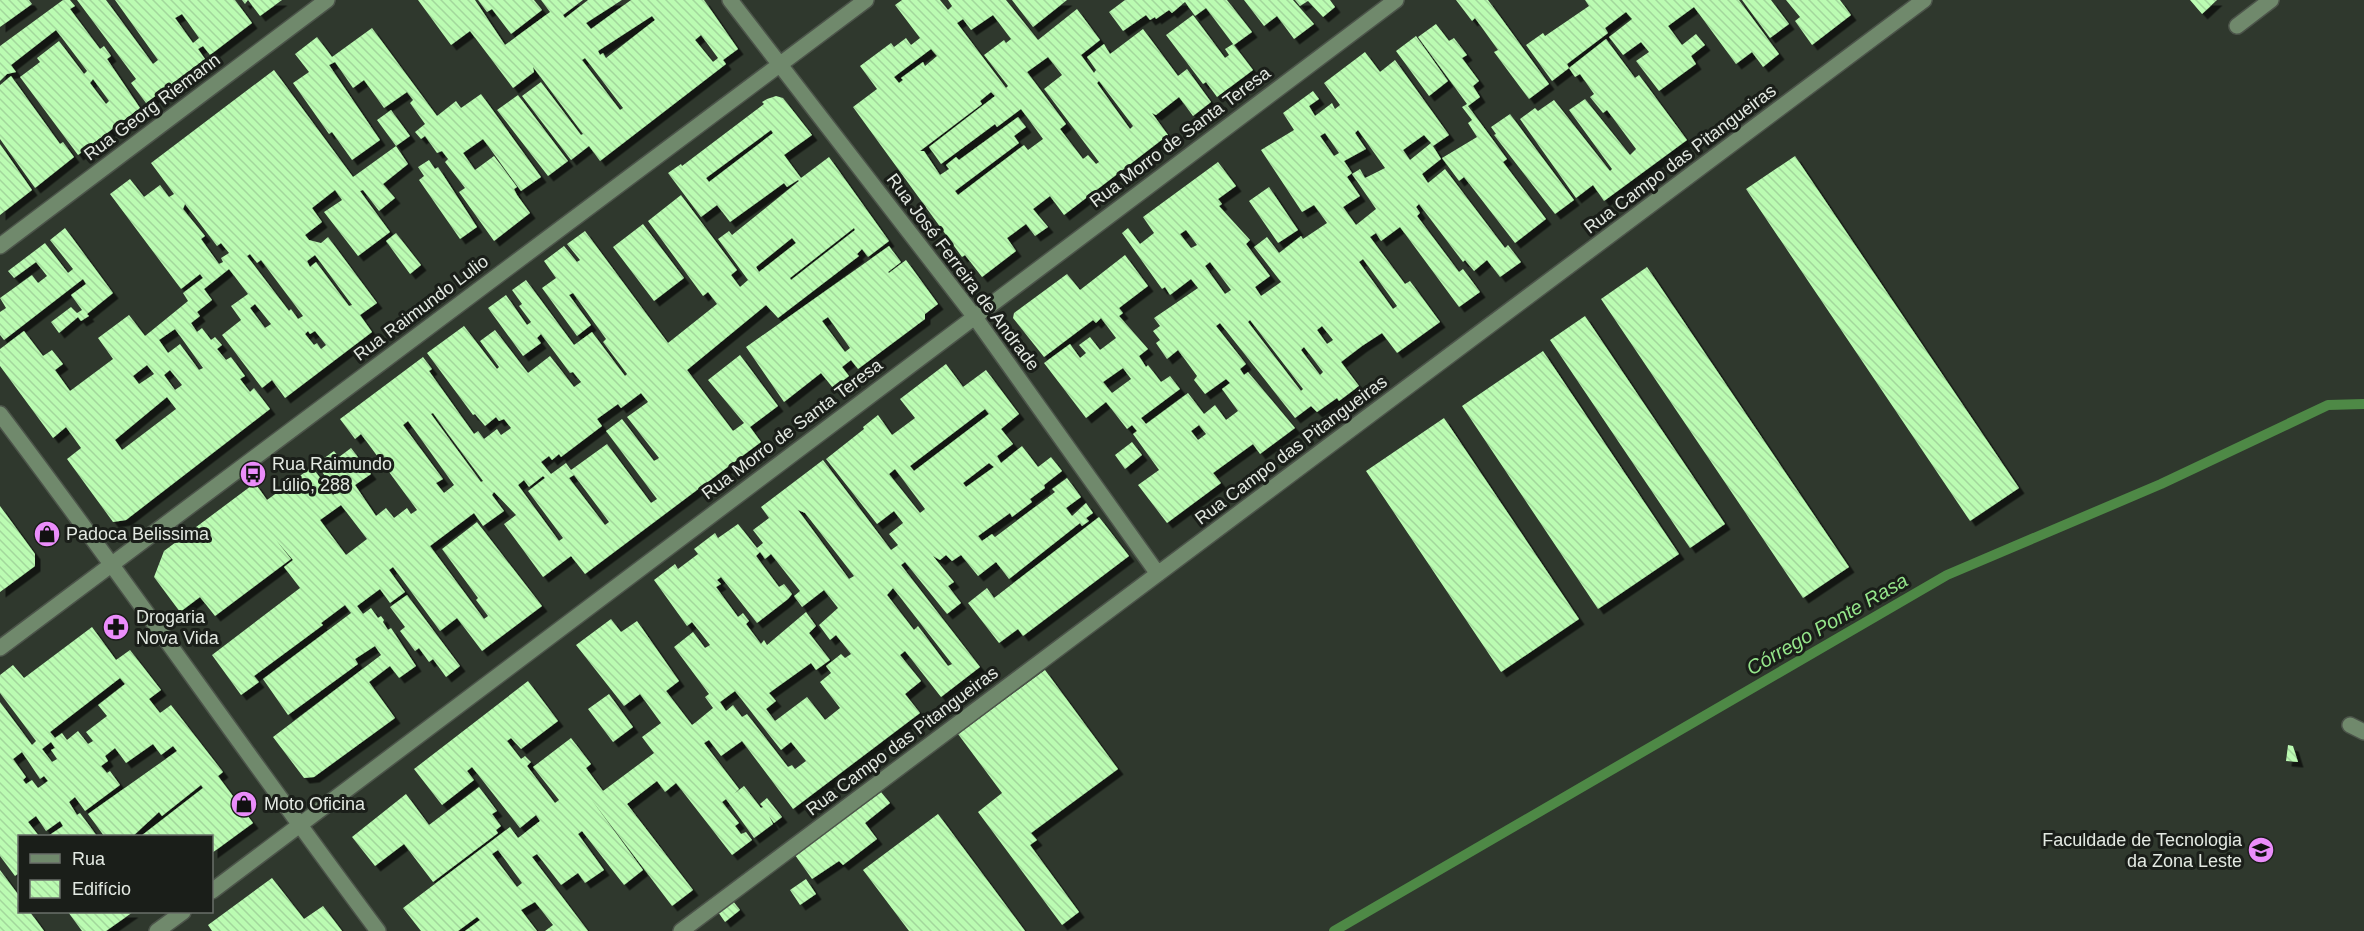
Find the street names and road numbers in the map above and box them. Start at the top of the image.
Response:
street label: Rua Georg Riemann [80,49,224,165]
street label: Rua Morro de Santa Teresa [1086,62,1275,211]
street label: Rua Campo das Pitangueiras [1580,80,1780,238]
street label: Rua José Ferreira de Andrade [882,170,1044,374]
street label: Rua Raimundo Lulio [350,251,492,365]
street label: Rua Morro de Santa Teresa [698,354,887,503]
street label: Rua Campo das Pitangueiras [1191,371,1391,529]
street label: Rua Campo das Pitangueiras [802,662,1002,820]

